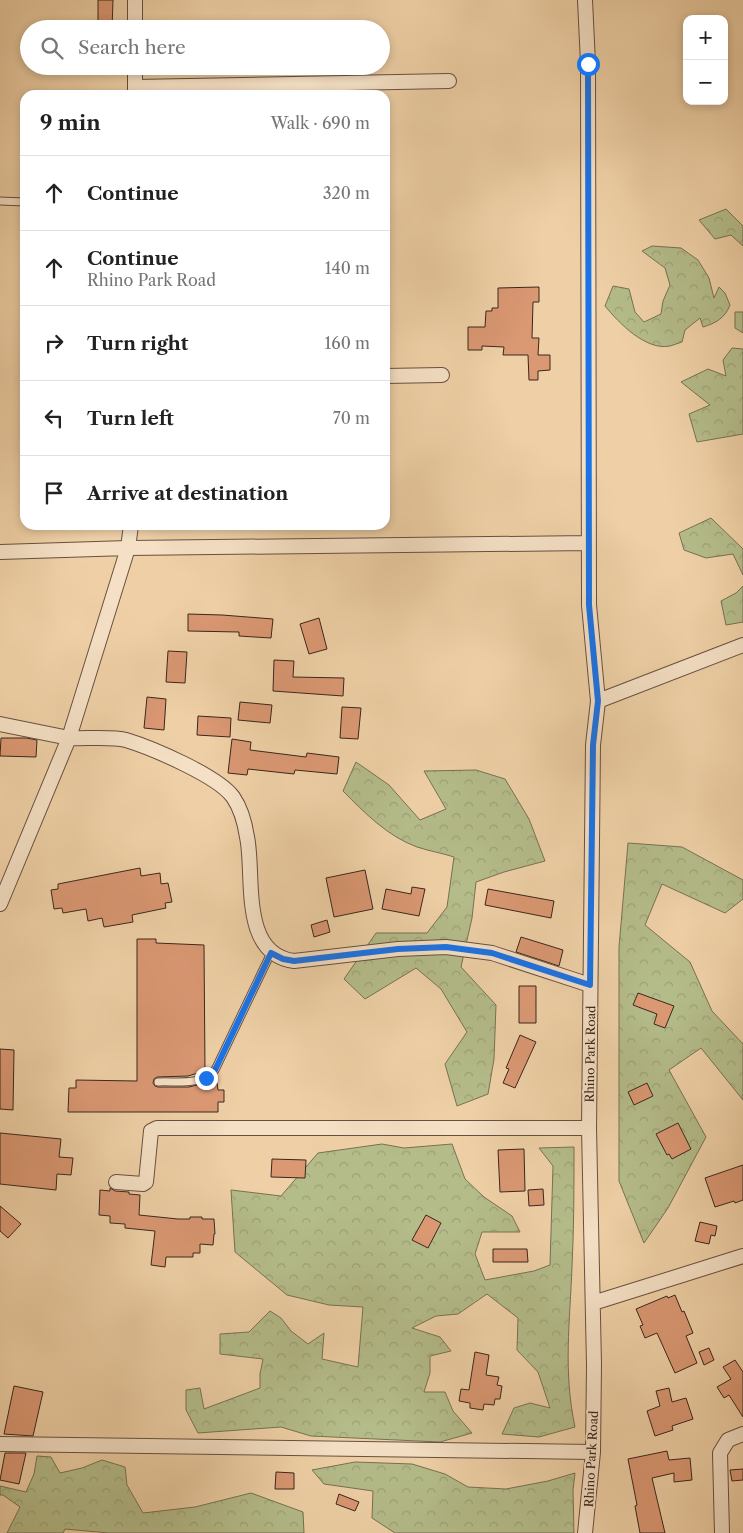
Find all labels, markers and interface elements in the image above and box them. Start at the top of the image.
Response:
map controls [683,15,728,105]
button: + [683,15,728,60]
search box [20,20,390,75]
icon: search [38,34,66,62]
text: Search here [78,36,186,59]
route start [577,53,600,76]
button: − [683,60,728,105]
text: 9 min [40,110,101,135]
text: Walk · 690 m [271,113,370,133]
icon: ahead [40,179,68,207]
text: Continue [87,182,179,205]
text: 320 m [323,183,370,203]
text: Continue [87,247,179,270]
icon: ahead [40,254,68,282]
text: 140 m [325,258,370,278]
text: Rhino Park Road [87,270,216,290]
icon: right [40,329,68,357]
text: Turn right [87,332,188,355]
text: 160 m [325,333,370,353]
icon: left [40,404,68,432]
text: Turn left [87,407,174,430]
text: 70 m [333,408,370,428]
icon: arrive [40,479,68,507]
text: Arrive at destination [87,482,288,505]
street label: Rhino Park Road [582,1005,598,1102]
route end [195,1067,218,1090]
street label: Rhino Park Road [581,1410,601,1508]

